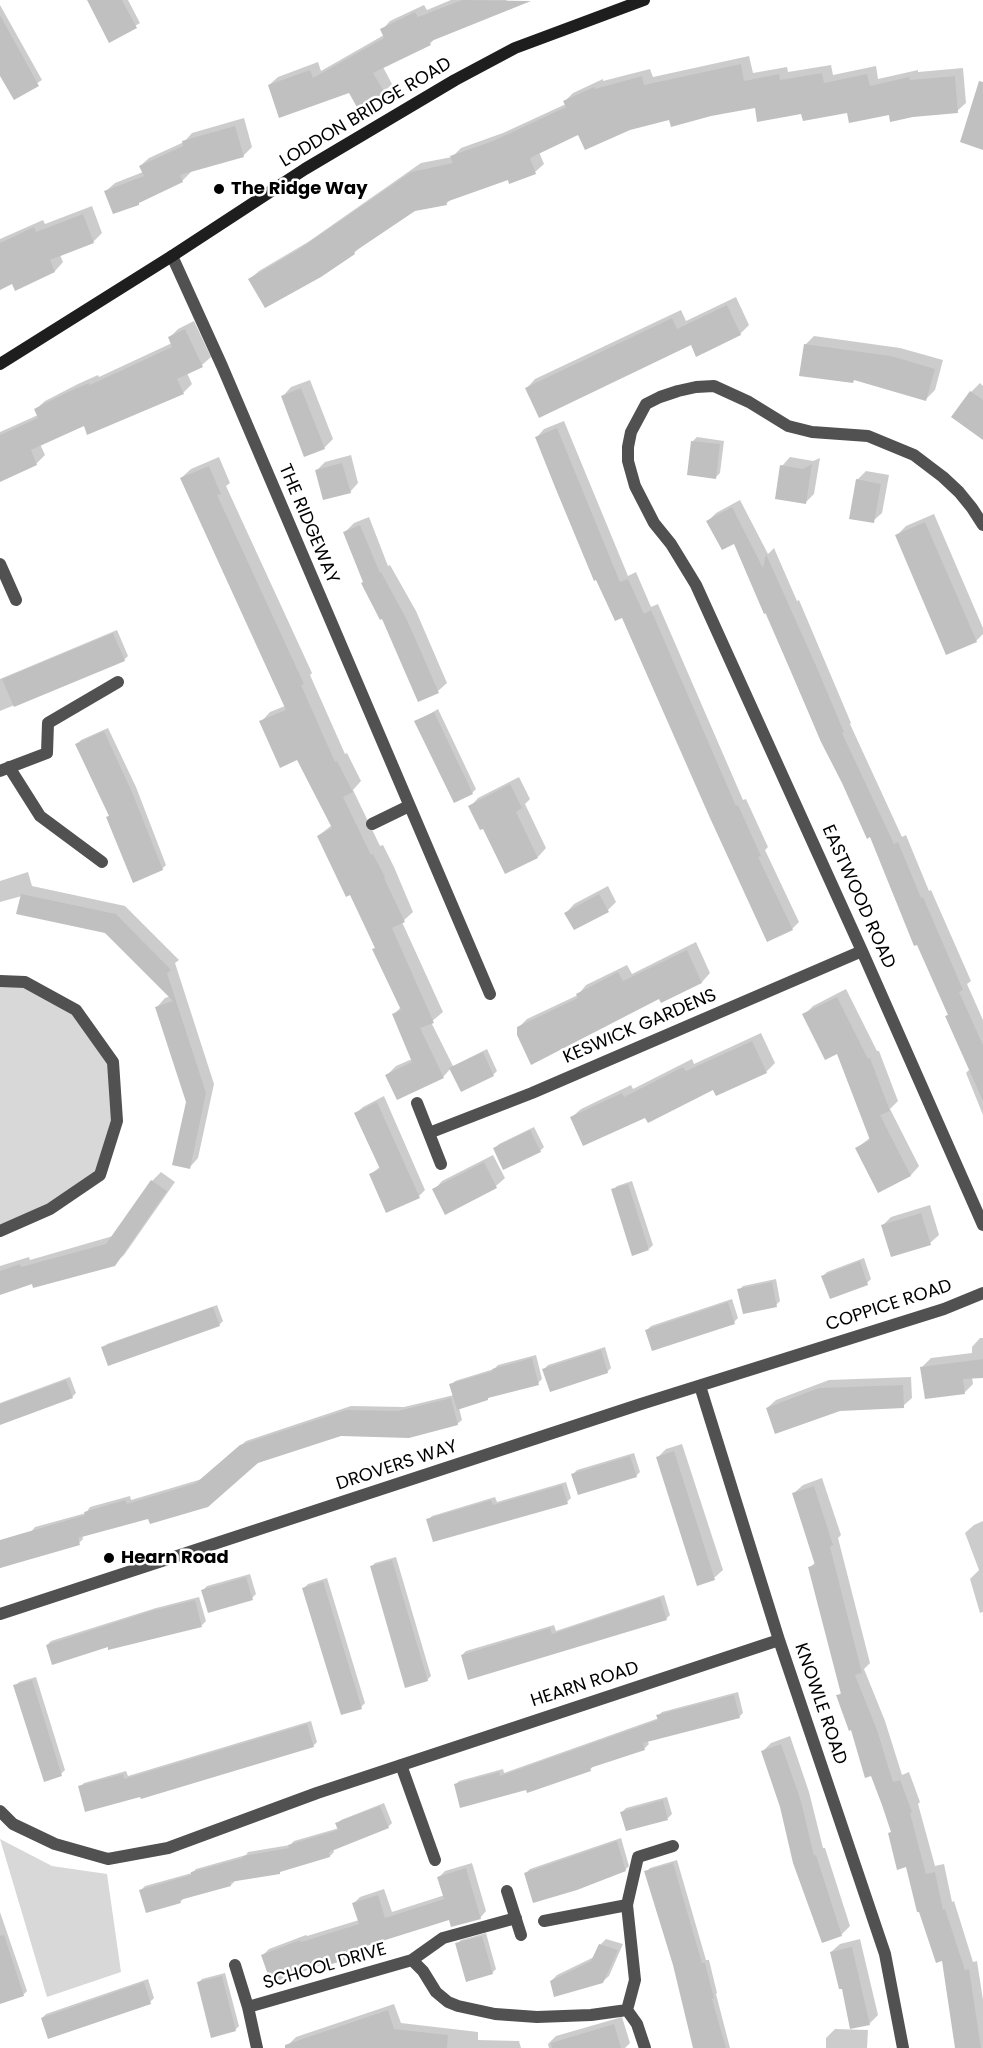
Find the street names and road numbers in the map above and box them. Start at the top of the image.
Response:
street label: LODDON BRIDGE ROAD [276,53,456,173]
street label: THE RIDGEWAY [273,461,343,587]
street label: EASTWOOD ROAD [817,822,899,972]
street label: KESWICK GARDENS [560,985,720,1069]
street label: COPPICE ROAD [823,1275,955,1337]
street label: DROVERS WAY [334,1436,460,1496]
street label: KNOWLE ROAD [789,1640,851,1768]
street label: HEARN ROAD [528,1657,642,1713]
street label: SCHOOL DRIVE [261,1939,389,1995]

